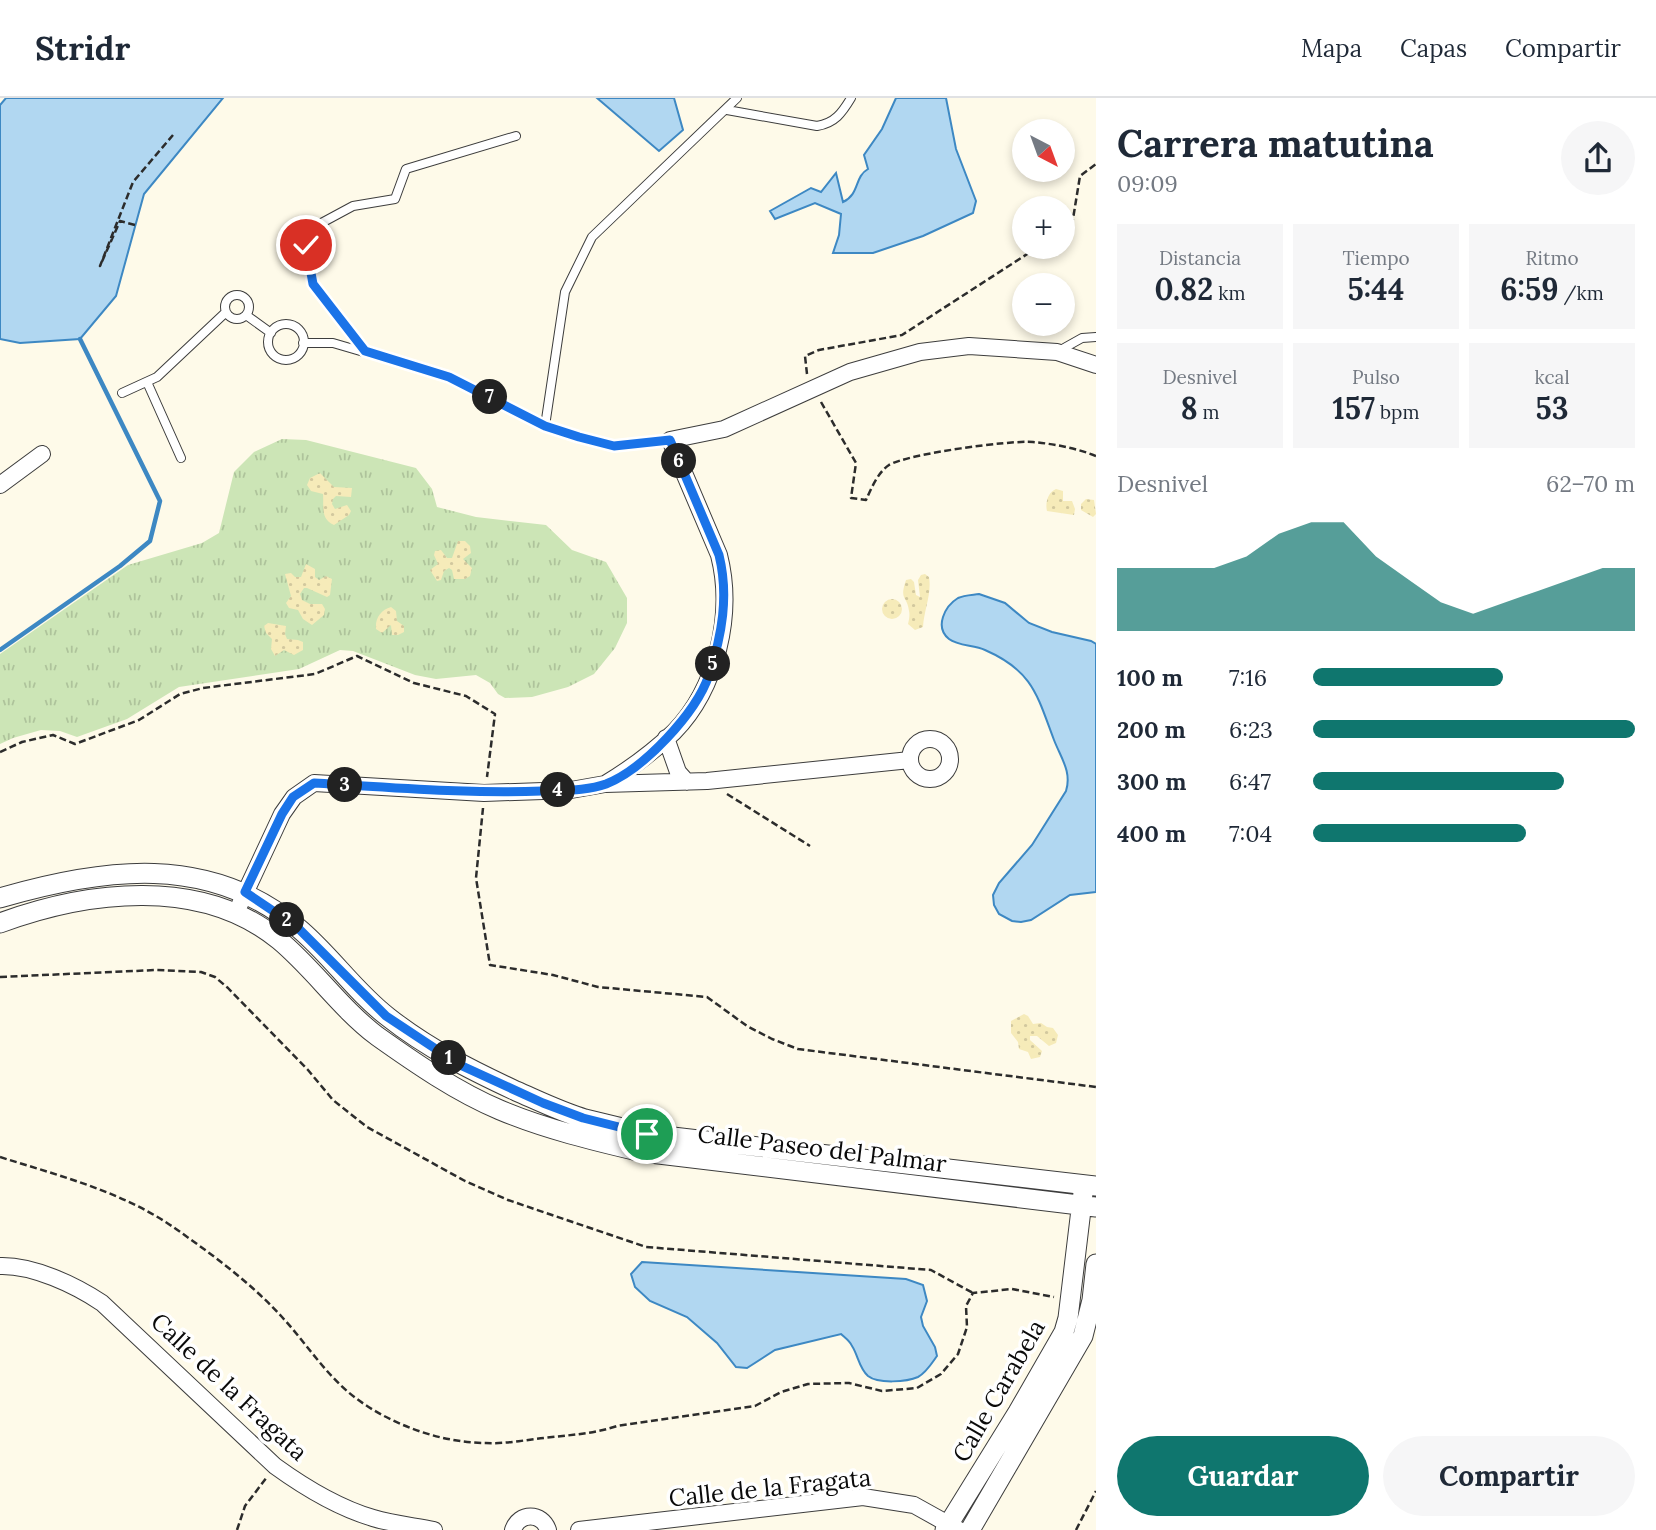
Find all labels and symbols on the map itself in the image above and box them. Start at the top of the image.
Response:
north arrow [1012,119,1074,182]
pin [276,215,336,275]
pin: 7 [472,380,508,414]
pin: 6 [662,444,696,478]
pin: 5 [696,646,730,682]
pin: 3 [328,768,362,802]
pin: 4 [540,772,576,808]
pin: 2 [270,902,304,938]
pin: 1 [432,1040,466,1076]
pin [617,1104,677,1164]
street label: Calle Paseo del Palmar [696,1118,949,1179]
street label: Calle de la Fragata [144,1306,314,1467]
street label: Calle Carabela [945,1314,1052,1467]
street label: Calle de la Fragata [667,1461,873,1514]

